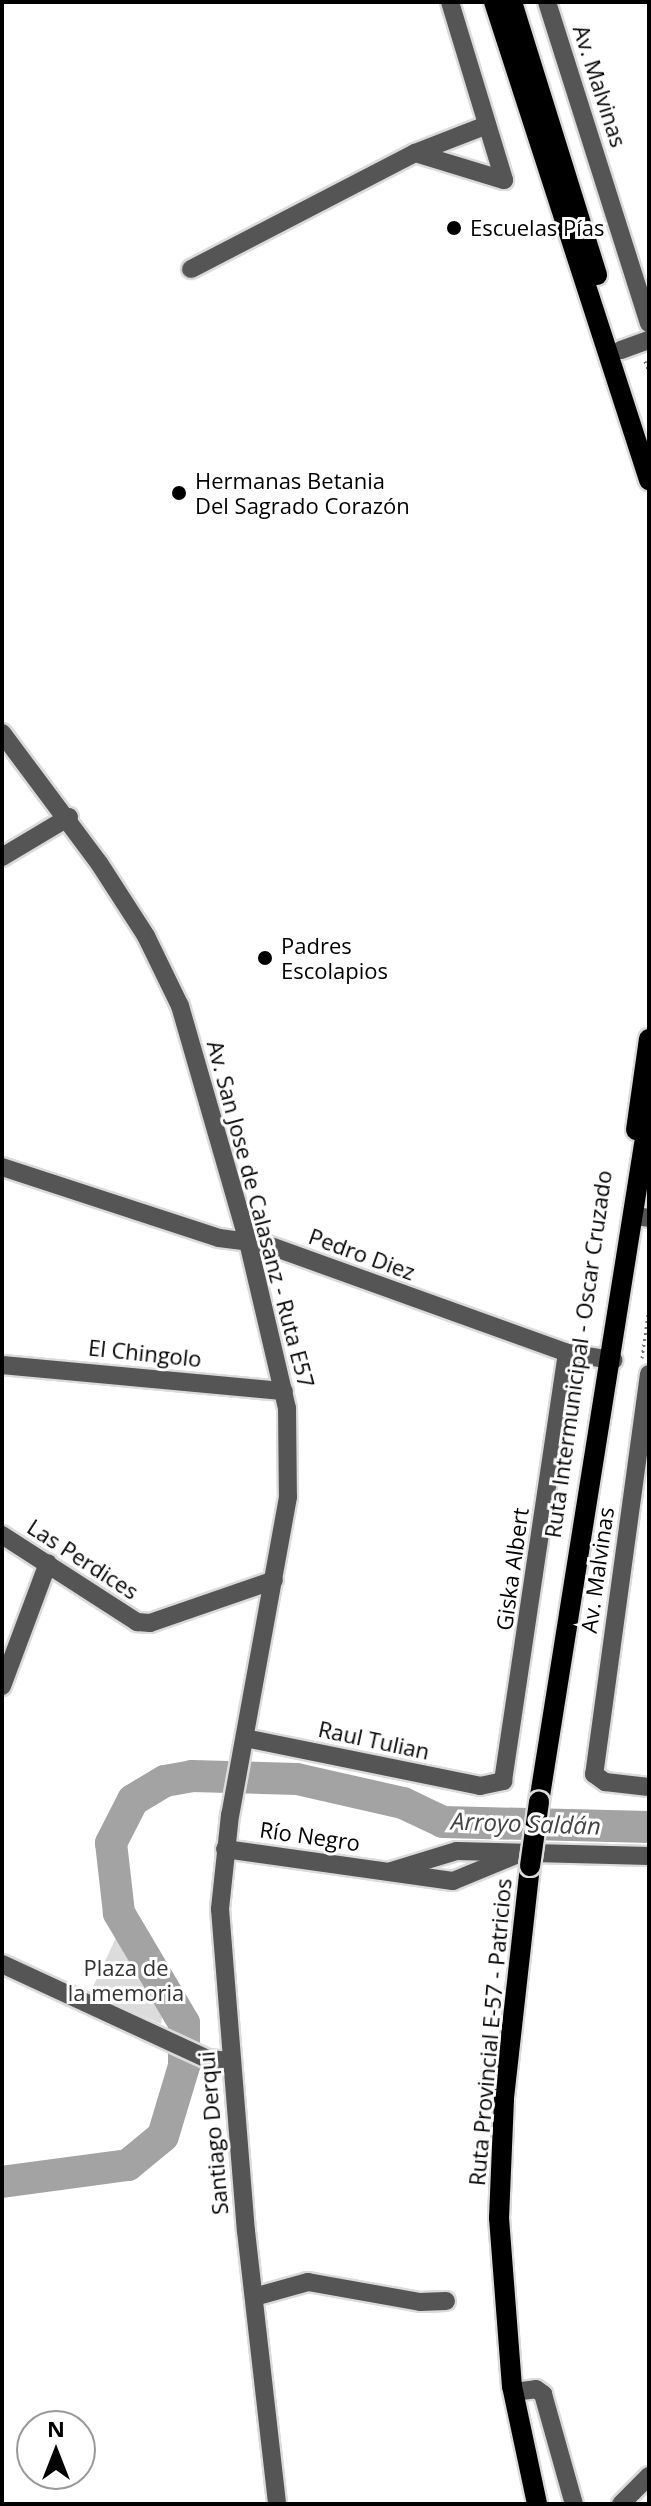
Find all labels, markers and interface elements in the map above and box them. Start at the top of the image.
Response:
street label: Av. Malvinas [568,22,632,150]
place label: Escuelas Pías [470,215,605,241]
marker: Escuelas Pías [445,219,463,237]
place label: Hermanas Betania Del Sagrado Corazón [195,467,410,518]
marker: Hermanas Betania Del Sagrado Corazón [170,484,188,502]
place label: Padres Escolapios [281,932,388,984]
marker: Padres Escolapios [256,949,274,967]
street label: Av. San Jose de Calasanz - Ruta E57 [202,1038,320,1390]
street label: Ruta Intermunicipal - Oscar Cruzado [539,1168,617,1540]
street label: Pedro Diez [305,1223,419,1285]
street label: El Chingolo [87,1334,203,1372]
street label: Av. Malvinas [575,1505,619,1635]
street label: Giska Albert [490,1506,534,1632]
street label: Las Perdices [23,1513,143,1605]
street label: Raul Tulian [316,1715,432,1765]
water label: Arroyo Saldán [451,1806,601,1840]
street label: Río Negro [258,1816,362,1856]
street label: Ruta Provincial E-57 - Patricios [463,1877,517,2187]
park label: Plaza de la memoria [68,1954,184,2006]
street label: Santiago Derqui [193,2050,233,2216]
north arrow [16,2410,96,2490]
text: N [47,2413,65,2443]

